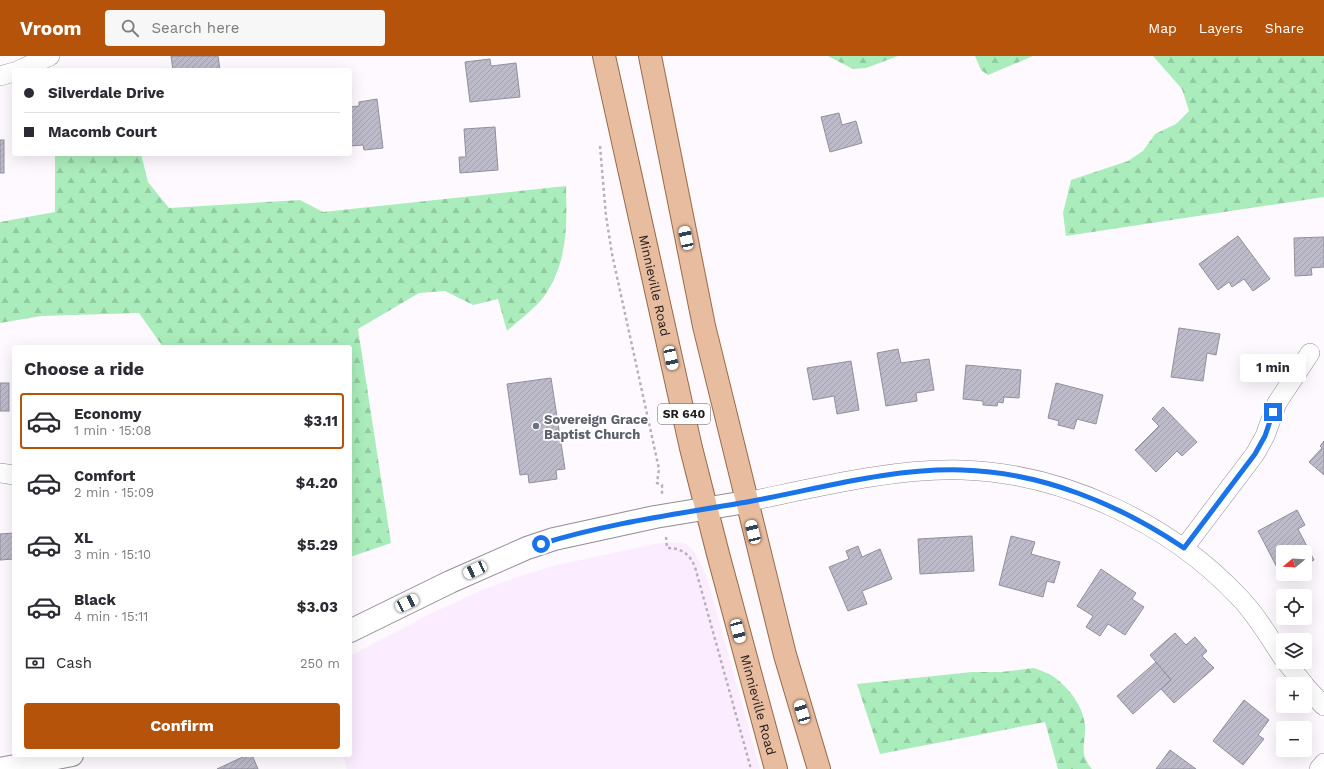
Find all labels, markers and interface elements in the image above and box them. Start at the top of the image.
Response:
search box [105,10,385,46]
text: Vroom [20,17,81,40]
icon: search [119,17,141,39]
text: Search here [151,19,239,37]
text: Map [1148,20,1177,36]
text: Layers [1199,20,1243,36]
text: Share [1265,20,1304,36]
text: Silverdale Drive [48,84,164,102]
text: Macomb Court [48,123,157,141]
car [678,225,694,251]
street label: Minnieville Road [636,233,673,338]
car [663,345,679,371]
callout: 1 min [1240,354,1306,382]
text: Choose a ride [24,358,144,379]
text: 1 min [1256,360,1290,375]
icon: car [26,403,62,439]
route end [1264,403,1282,421]
road number: SR 640 [658,404,710,424]
text: Economy [74,405,141,423]
text: $3.11 [304,412,338,430]
place label: Sovereign Grace Baptist Church [544,412,648,442]
marker: Sovereign Grace Baptist Church [531,421,541,431]
text: 1 min · 15:08 [74,423,152,438]
icon: car [26,465,62,501]
text: Comfort [74,467,135,485]
text: $4.20 [296,474,338,492]
text: 2 min · 15:09 [74,485,154,500]
car [744,519,762,545]
icon: car [26,527,62,563]
text: XL [74,529,93,547]
route start [532,535,550,553]
text: $5.29 [297,536,338,554]
north arrow [1276,545,1312,581]
map controls [1276,545,1312,757]
text: 3 min · 15:10 [74,547,151,562]
car [462,559,488,581]
icon: car [26,589,62,625]
button: locate [1276,589,1312,625]
text: Black [74,591,116,609]
car [394,592,420,614]
text: $3.03 [297,598,338,616]
text: 4 min · 15:11 [74,609,148,624]
car [729,618,747,644]
button: layers [1276,633,1312,669]
icon: cash [24,652,46,674]
street label: Minnieville Road [738,653,779,757]
text: Cash [56,654,92,672]
text: 250 m [300,656,340,671]
button: + [1276,677,1312,713]
car [793,699,811,725]
button: Confirm [24,703,340,749]
button: − [1276,721,1312,757]

